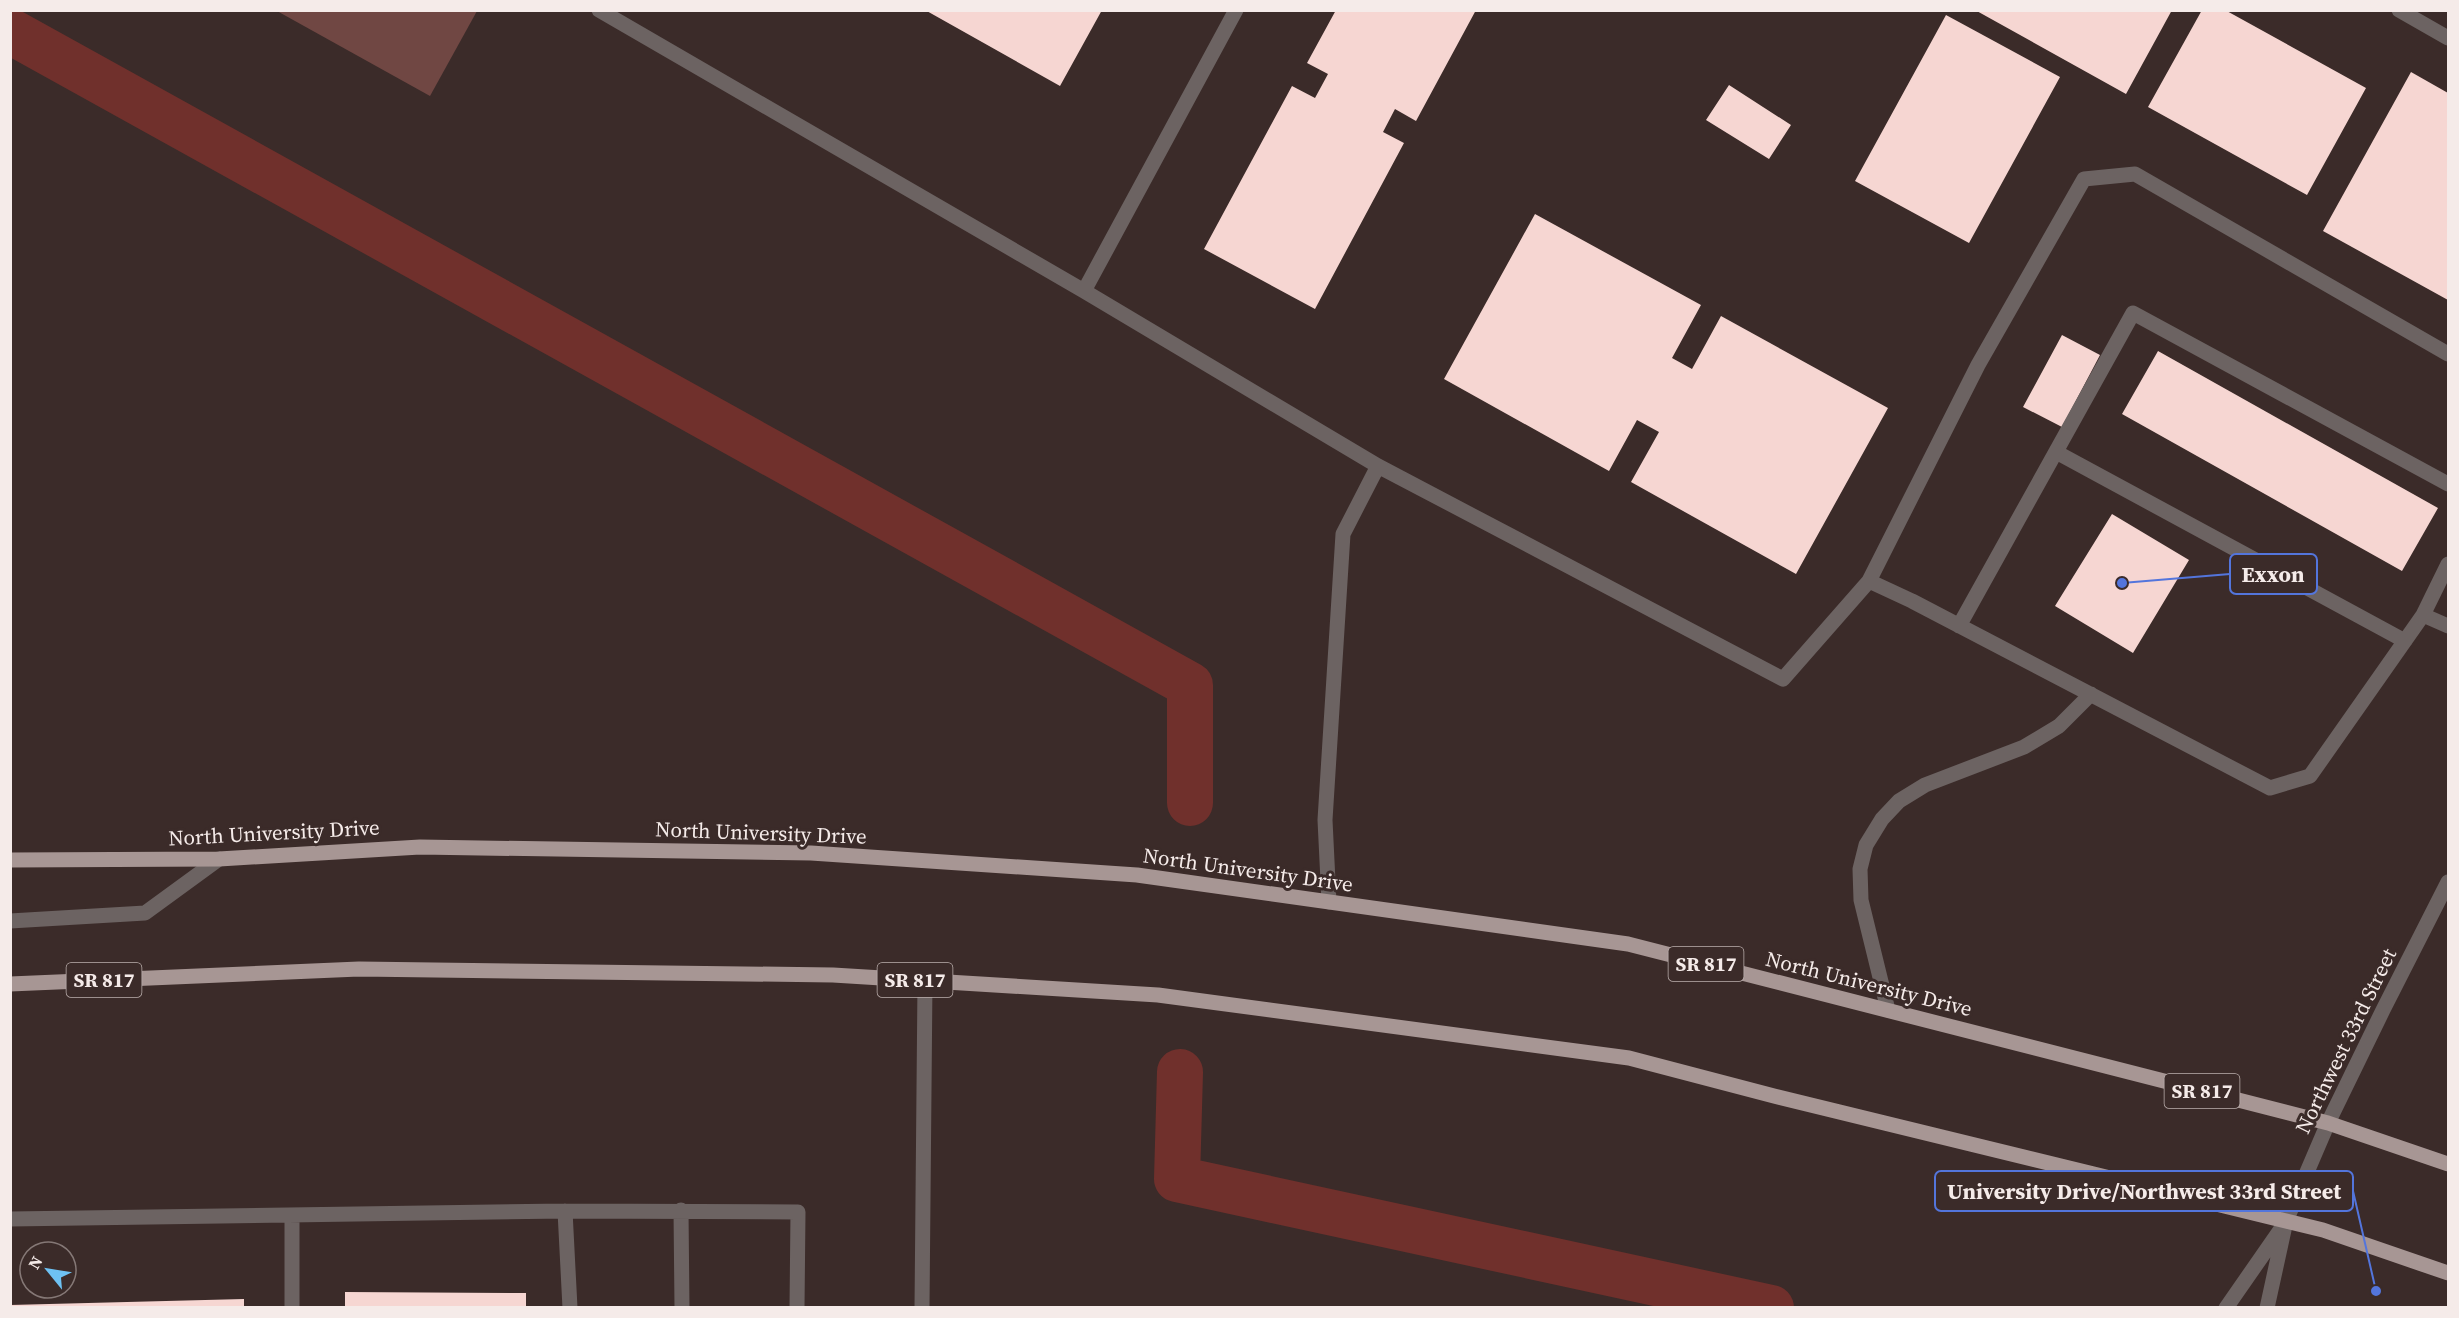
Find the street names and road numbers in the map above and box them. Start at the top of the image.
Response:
street label: North University Drive [168,812,380,853]
street label: North University Drive [655,814,867,851]
street label: North University Drive [1141,840,1355,899]
street label: Northwest 33rd Street [2288,943,2403,1138]
street label: North University Drive [1763,944,1975,1023]
road number: SR 817 [1668,947,1744,981]
road number: SR 817 [66,963,142,997]
road number: SR 817 [878,963,952,997]
road number: SR 817 [2164,1074,2240,1108]

